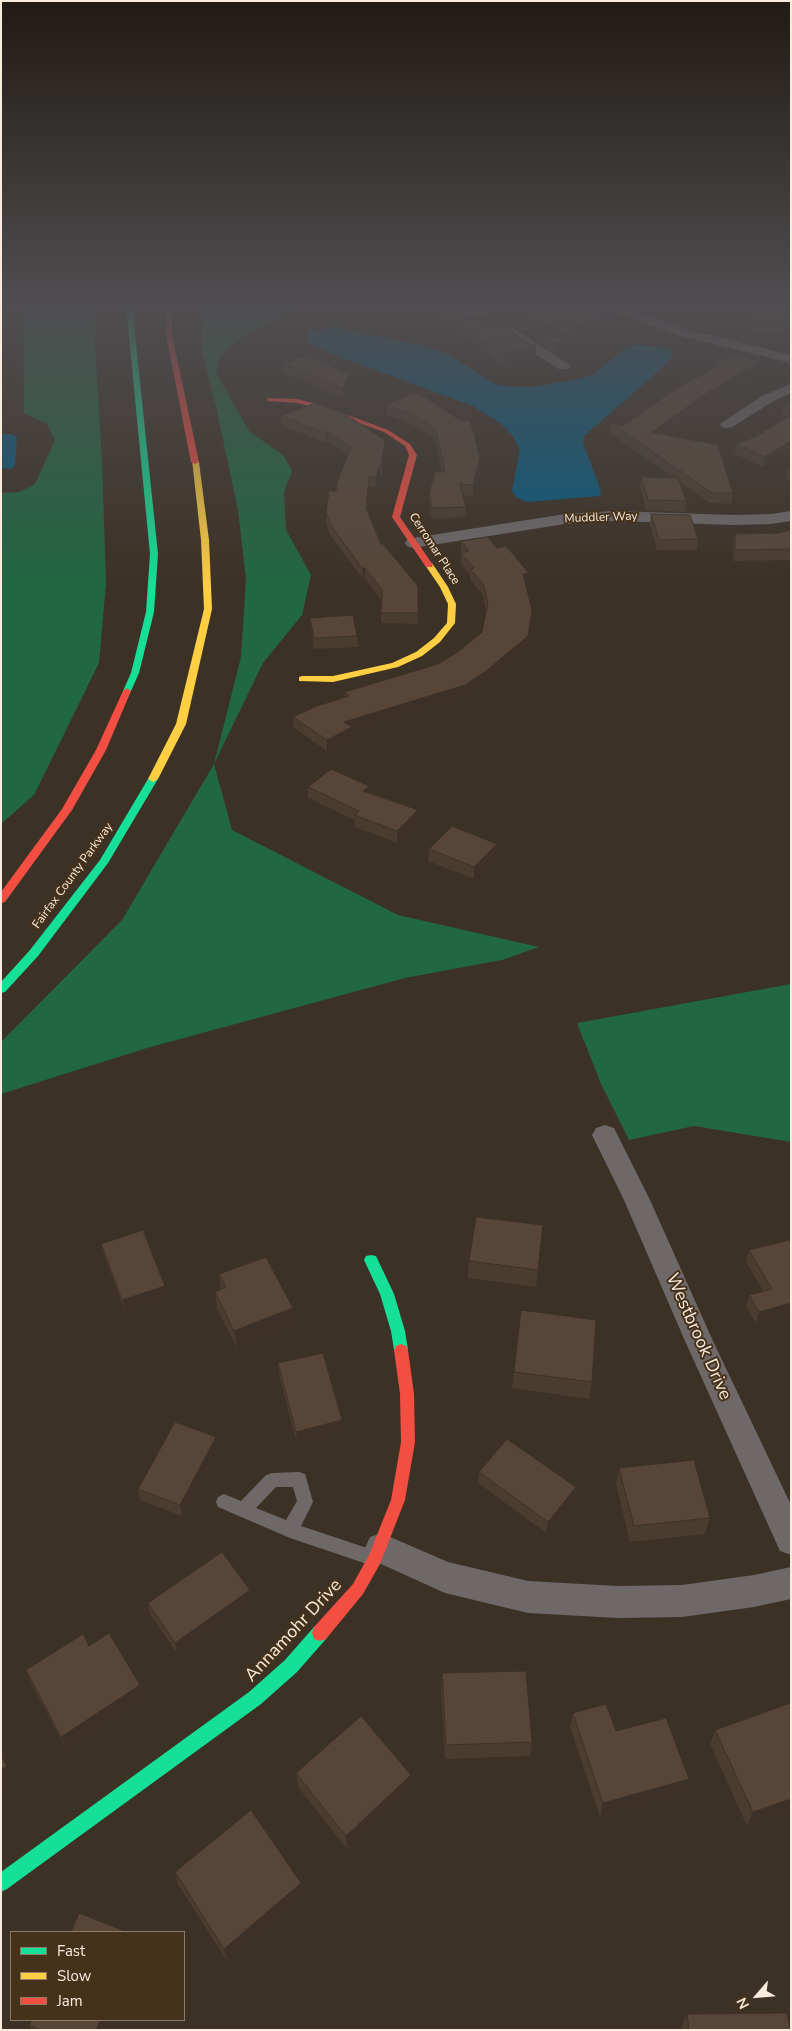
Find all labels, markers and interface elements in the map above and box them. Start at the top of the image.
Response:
street label: Cerromar Place [405,510,463,588]
street label: Muddler Way [564,510,638,526]
street label: Fairfax County Parkway [30,820,116,932]
street label: Westbrook Drive [660,1270,736,1404]
street label: Annamohr Drive [241,1575,347,1687]
legend [10,1931,185,2021]
text: Fast [57,1941,85,1961]
text: Slow [57,1966,91,1986]
north arrow [732,1971,782,2021]
text: Jam [57,1991,83,2011]
text: N [732,1994,754,2012]

